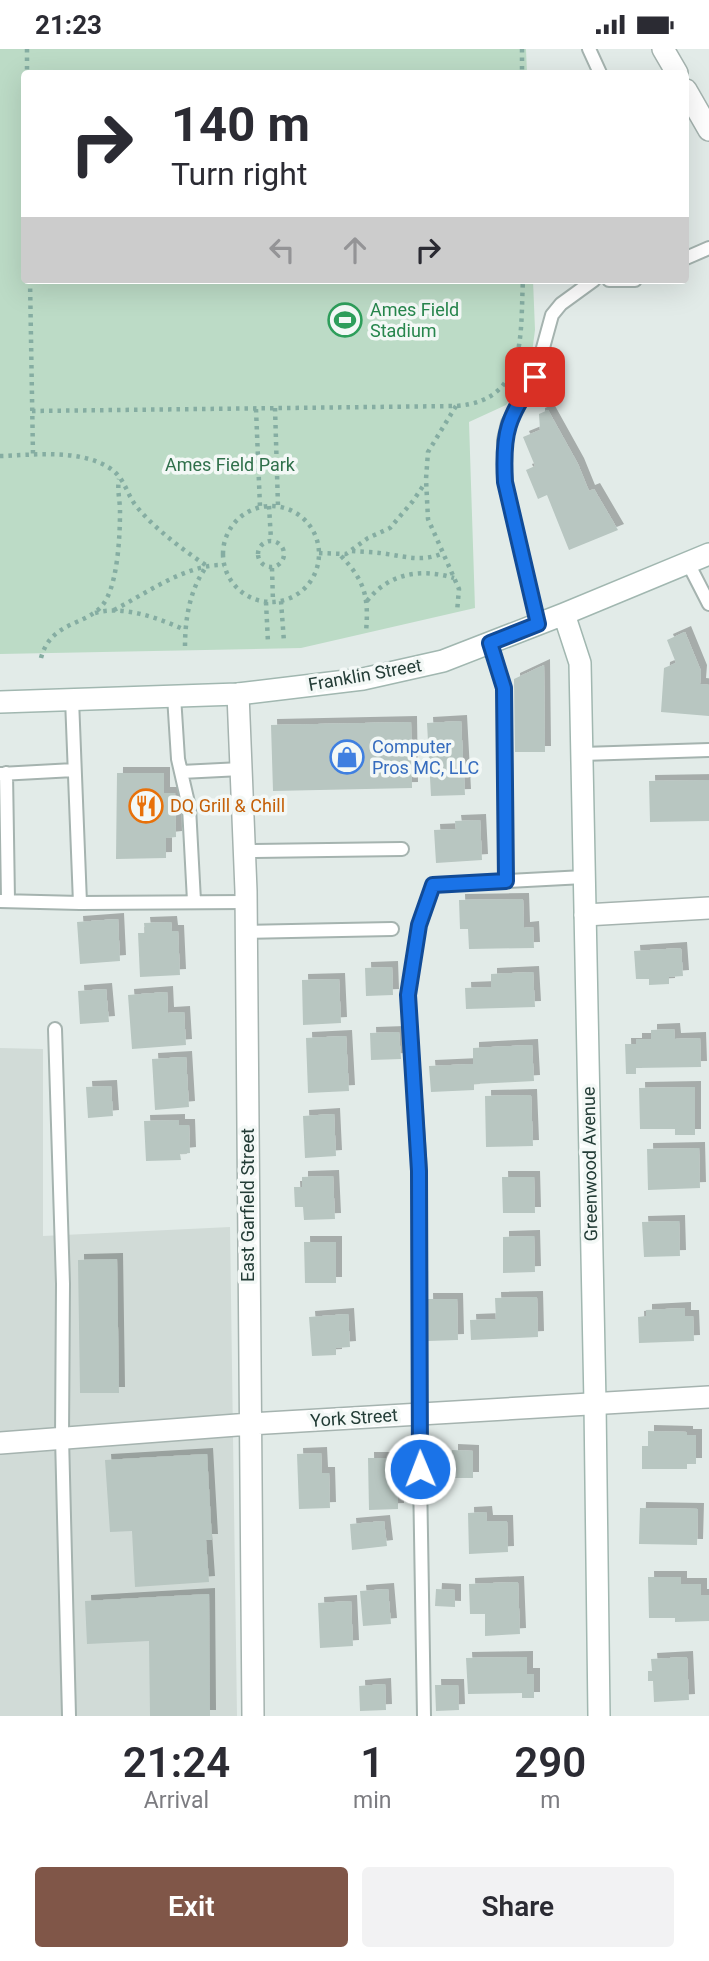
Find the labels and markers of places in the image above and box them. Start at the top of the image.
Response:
place label: Ames Field Stadium [370,299,459,341]
sports icon: Ames Field Stadium [326,301,364,339]
pin [505,347,565,407]
place label: Computer Pros MC, LLC [372,736,479,778]
shop icon: Computer Pros MC, LLC [328,738,366,776]
restaurant icon: DQ Grill & Chill [127,787,165,825]
place label: DQ Grill & Chill [170,795,285,816]

